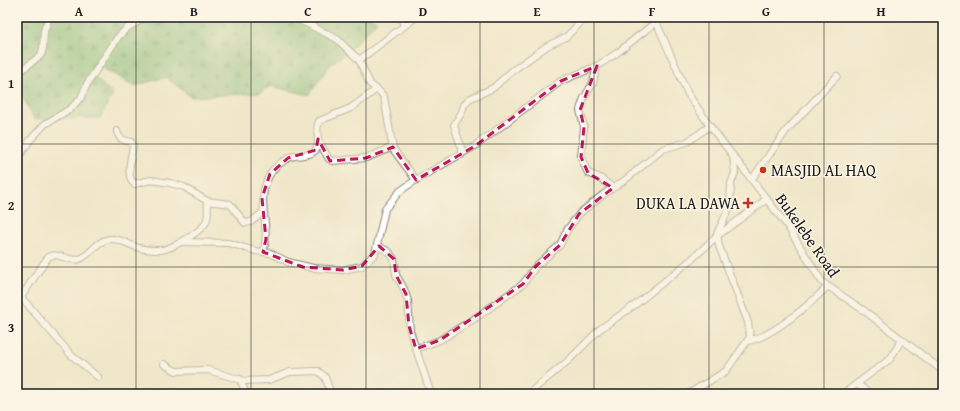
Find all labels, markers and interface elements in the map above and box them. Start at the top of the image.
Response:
text: A [75,2,84,21]
text: B [190,2,198,21]
text: C [304,2,312,21]
text: D [419,2,427,21]
text: E [534,2,541,21]
text: F [649,2,656,21]
text: G [762,2,770,21]
text: H [876,2,886,21]
text: 1 [8,74,14,93]
place label: MASJID AL HAQ [771,158,877,182]
marker: MASJID AL HAQ [758,165,768,175]
street label: Bukelebe Road [770,188,846,282]
place label: DUKA LA DAWA [636,191,740,215]
text: 2 [8,196,15,215]
marker: DUKA LA DAWA [743,198,753,208]
text: 3 [8,318,14,337]

